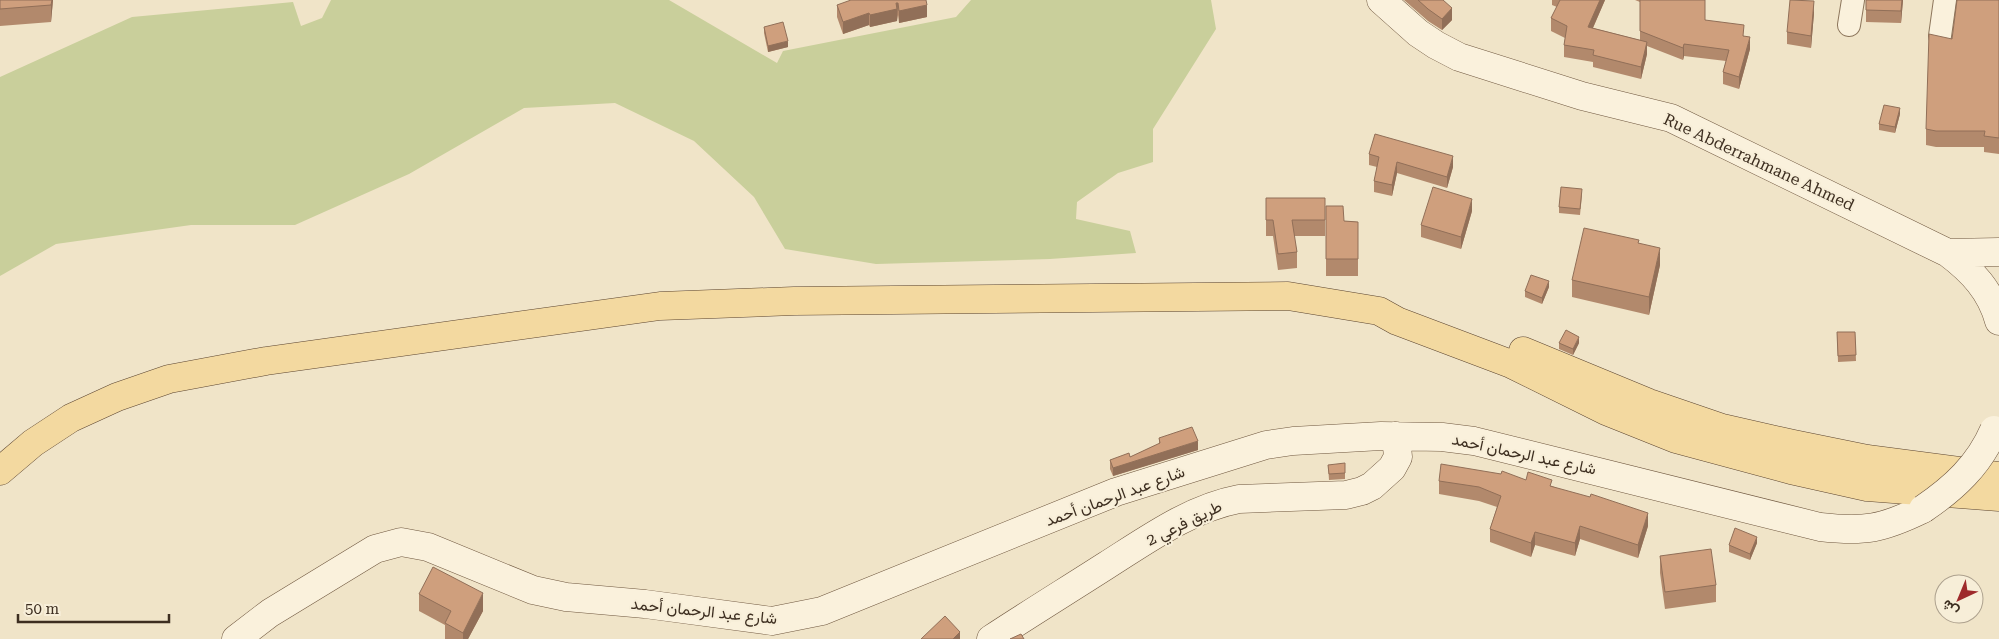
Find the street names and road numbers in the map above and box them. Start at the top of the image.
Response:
street label: Rue Abderrahmane Ahmed [1661,109,1857,215]
street label: شارع عبد الرحمان أحمد [1450,429,1598,481]
street label: شارع عبد الرحمان أحمد [1043,462,1188,532]
street label: طريق فرعي 2 [1143,496,1227,553]
street label: شارع عبد الرحمان أحمد [630,594,778,630]

